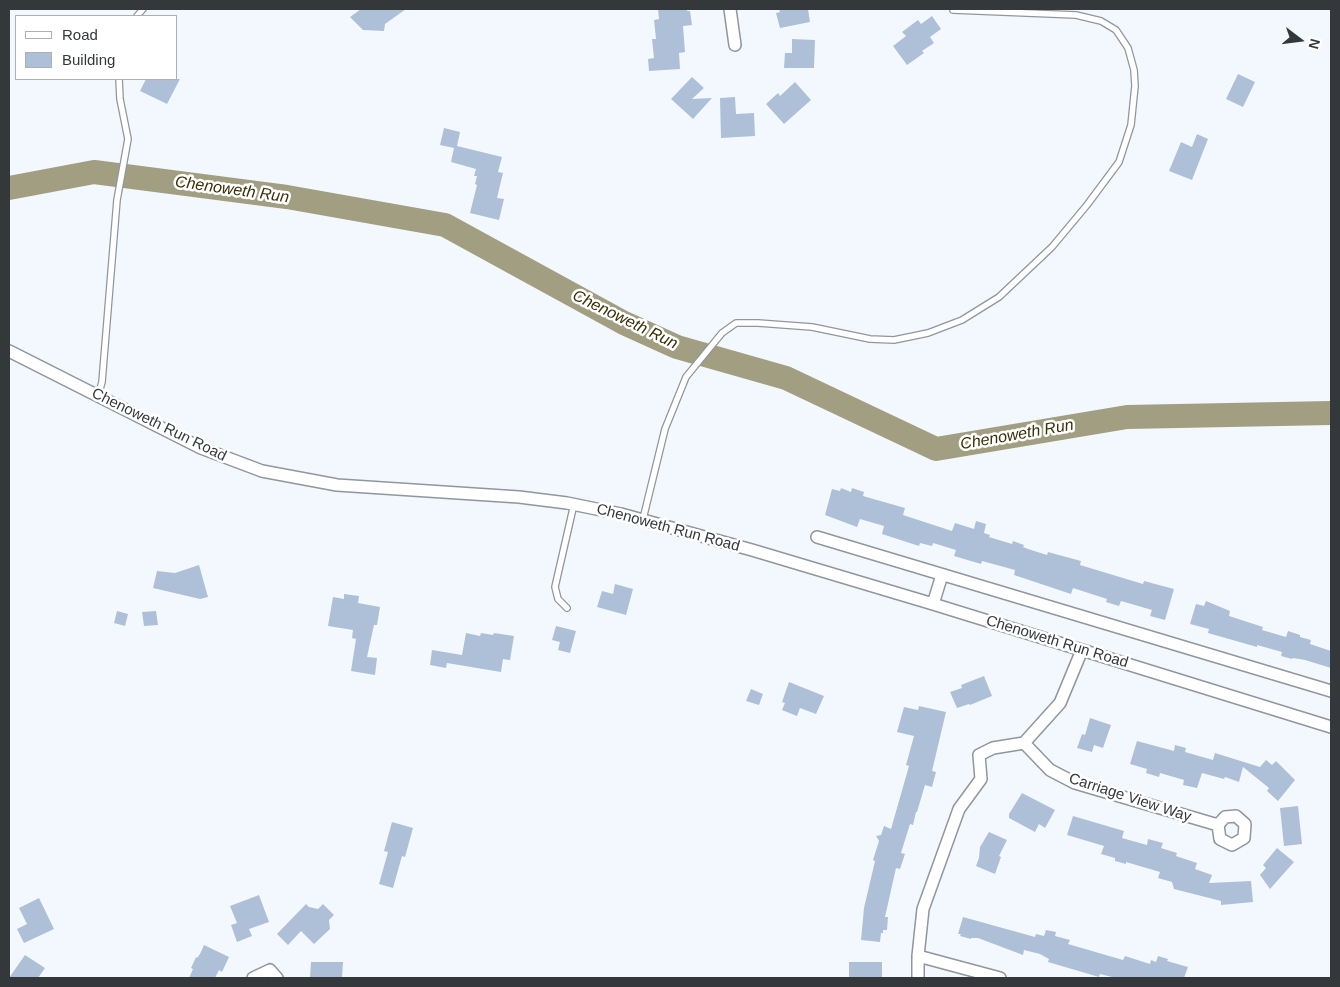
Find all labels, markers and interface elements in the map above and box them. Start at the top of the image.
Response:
legend [15,15,178,80]
north arrow [1275,15,1325,65]
text: Road [62,26,98,43]
text: N [1305,37,1324,51]
text: Building [62,51,115,68]
water label: Chenoweth Run [174,173,290,207]
water label: Chenoweth Run [569,286,681,354]
street label: Chenoweth Run Road [89,385,229,465]
water label: Chenoweth Run [959,416,1075,454]
street label: Chenoweth Run Road [594,500,742,556]
street label: Chenoweth Run Road [984,612,1130,672]
street label: Carriage View Way [1067,770,1193,826]

